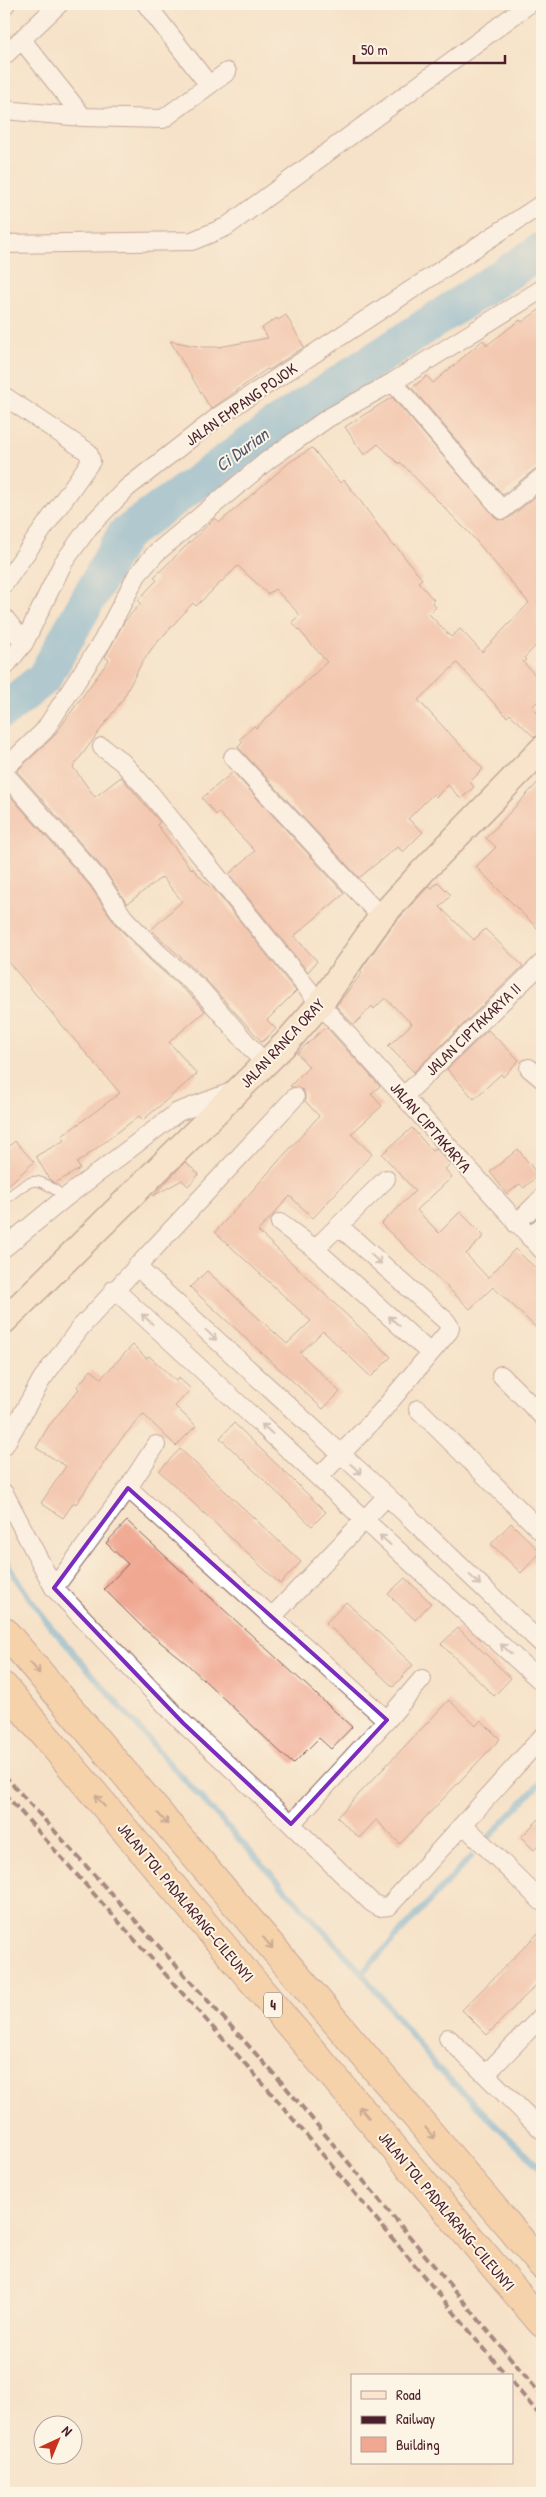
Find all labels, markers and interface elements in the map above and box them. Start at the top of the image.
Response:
scale bar [354,32,505,64]
text: 50 m [361,39,388,60]
street label: JALAN EMPANG POJOK [181,357,302,451]
water label: Ci Durian [210,421,275,477]
street label: JALAN CIPTAKARYA II [420,978,526,1080]
street label: JALAN RANCA ORAY [235,994,329,1092]
street label: JALAN CIPTAKARYA [385,1077,477,1177]
one-way arrow [369,1253,382,1264]
one-way arrow [140,1313,153,1325]
one-way arrow [387,1315,400,1327]
one-way arrow [204,1329,217,1341]
one-way arrow [261,1423,274,1435]
one-way arrow [350,1463,363,1474]
one-way arrow [379,1534,392,1546]
one-way arrow [468,1574,481,1586]
one-way arrow [500,1643,513,1655]
one-way arrow [30,1662,41,1675]
one-way arrow [95,1795,106,1808]
one-way arrow [157,1812,168,1825]
street label: JALAN TOL PADALARANG–CILEUNYI [113,1818,259,1986]
one-way arrow [263,1936,274,1949]
road number: 4 [264,1992,282,2018]
one-way arrow [358,2105,369,2118]
street label: JALAN TOL PADALARANG–CILEUNYI [374,2127,520,2295]
one-way arrow [424,2127,436,2140]
legend [351,2374,514,2464]
text: Road [396,2384,421,2405]
text: Railway [396,2408,435,2429]
north arrow [32,2414,82,2464]
text: N [58,2421,77,2440]
text: Building [396,2434,440,2455]

